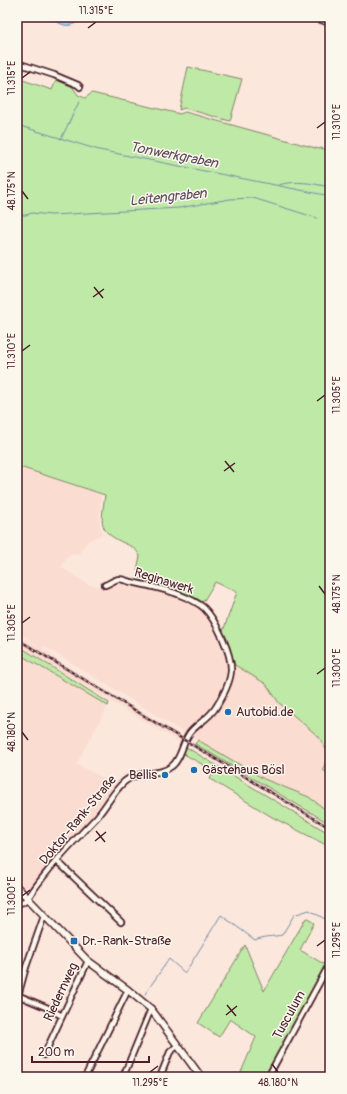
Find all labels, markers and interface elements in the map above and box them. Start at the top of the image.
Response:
text: 11.315°E [79,5,113,17]
text: 11.315°E [6,61,18,95]
text: 11.310°E [331,104,343,140]
water label: Tonwerkgraben [128,138,221,172]
text: 48.175°N [6,171,18,210]
water label: Leitengraben [129,184,208,210]
text: 11.310°E [6,333,18,369]
text: 11.305°E [331,376,343,414]
street label: Reginawerk [132,564,196,598]
text: 48.175°N [331,574,343,613]
text: 11.305°E [6,604,18,642]
text: 11.300°E [331,649,343,687]
place label: Autobid.de [236,704,294,720]
marker: Autobid.de [223,707,233,717]
text: 48.180°N [6,712,18,752]
place label: Gästehaus Bösl [202,762,285,778]
marker: Gästehaus Bösl [189,765,199,775]
place label: Bellis [129,767,157,783]
marker: Bellis [160,770,170,780]
street label: Doktor-Rank-Straße [36,772,120,868]
text: 11.300°E [6,877,18,915]
text: 11.295°E [331,922,343,958]
place label: Dr.-Rank-Straße [82,933,171,949]
marker: Dr.-Rank-Straße [69,936,79,946]
street label: Riedernweg [40,960,82,1024]
street label: Tusculum [269,988,309,1042]
scale bar [32,1038,149,1064]
text: 200 m [38,1045,75,1060]
text: 11.295°E [132,1077,168,1089]
text: 48.180°N [258,1077,298,1089]

